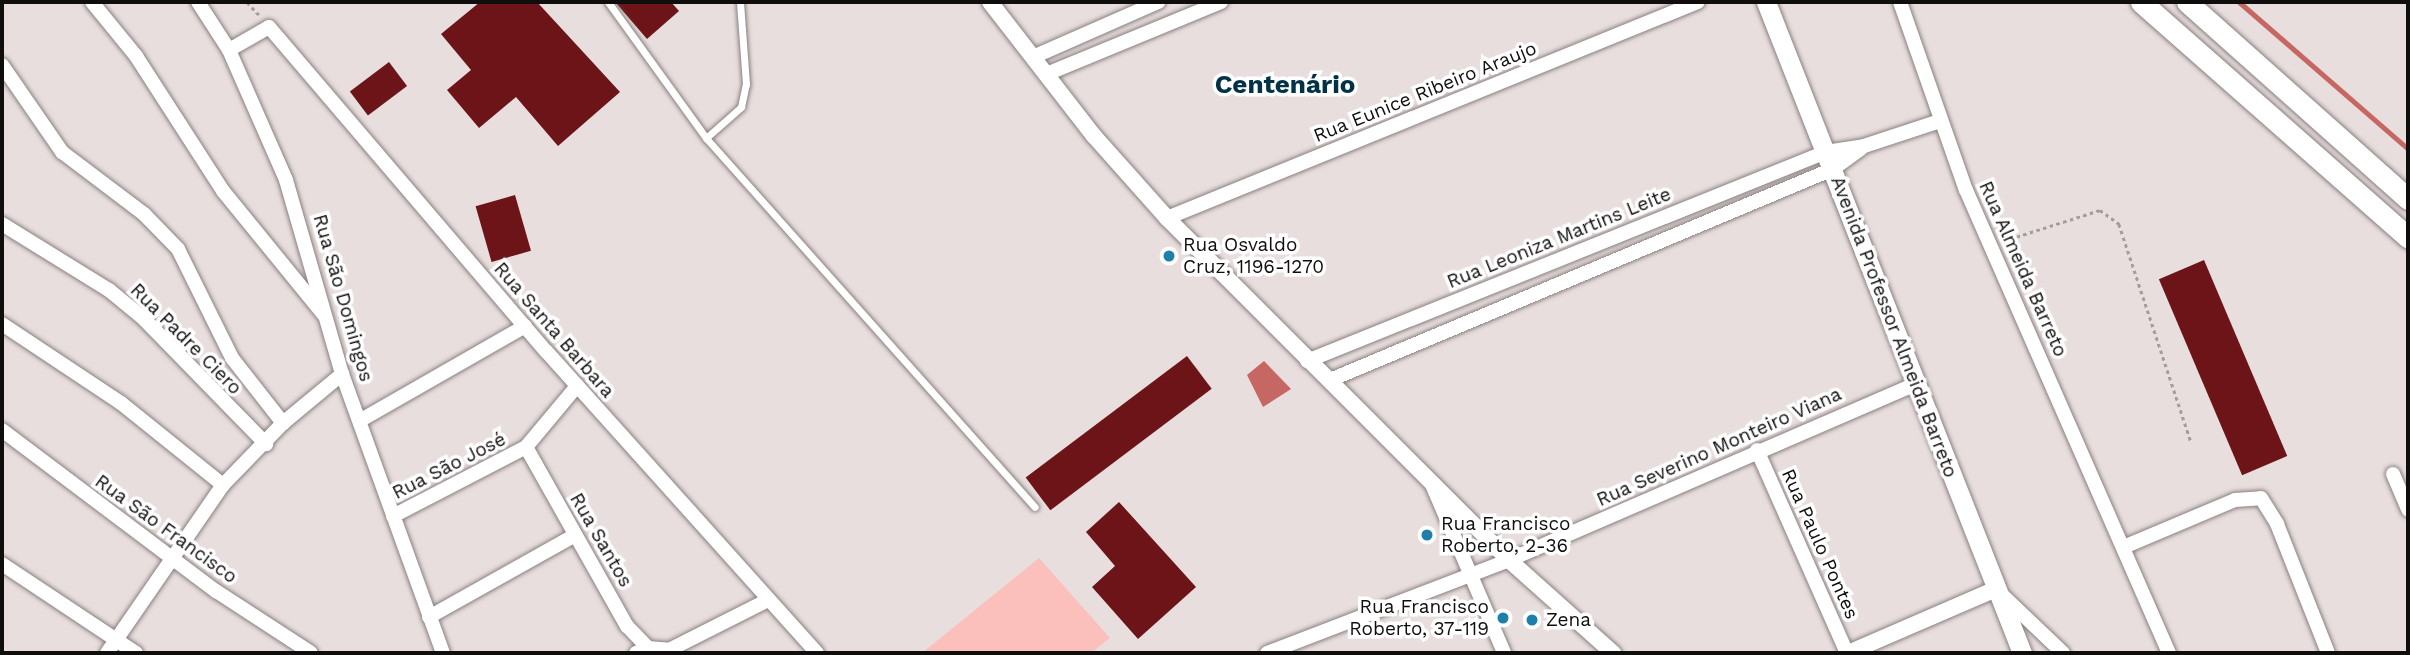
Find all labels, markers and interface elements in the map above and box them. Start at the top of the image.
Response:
street label: Rua Eunice Ribeiro Araujo [1310,37,1540,147]
district label: Centenário [1215,69,1355,101]
street label: Avenida Professor Almeida Barreto [1826,172,1962,482]
street label: Rua Almeida Barreto [1974,177,2072,361]
street label: Rua Leoniza Martins Leite [1443,182,1675,294]
street label: Rua São Domingos [308,211,378,385]
place label: Rua Osvaldo Cruz, 1196-1270 [1183,234,1324,278]
marker: Rua Osvaldo Cruz, 1196-1270 [1161,248,1177,264]
street label: Rua Santa Barbara [489,257,619,403]
street label: Rua Padre Ciero [125,278,247,400]
street label: Rua Severino Monteiro Viana [1593,382,1845,512]
street label: Rua São José [388,427,510,505]
street label: Rua Paulo Pontes [1777,465,1863,623]
street label: Rua São Francisco [90,470,242,588]
street label: Rua Santos [565,489,637,591]
place label: Rua Francisco Roberto, 2-36 [1441,513,1571,557]
marker: Rua Francisco Roberto, 2-36 [1419,527,1435,543]
place label: Rua Francisco Roberto, 37-119 [1349,596,1489,640]
place label: Zena [1546,609,1591,631]
marker: Rua Francisco Roberto, 37-119 [1495,610,1511,626]
marker: Zena [1524,612,1540,628]

